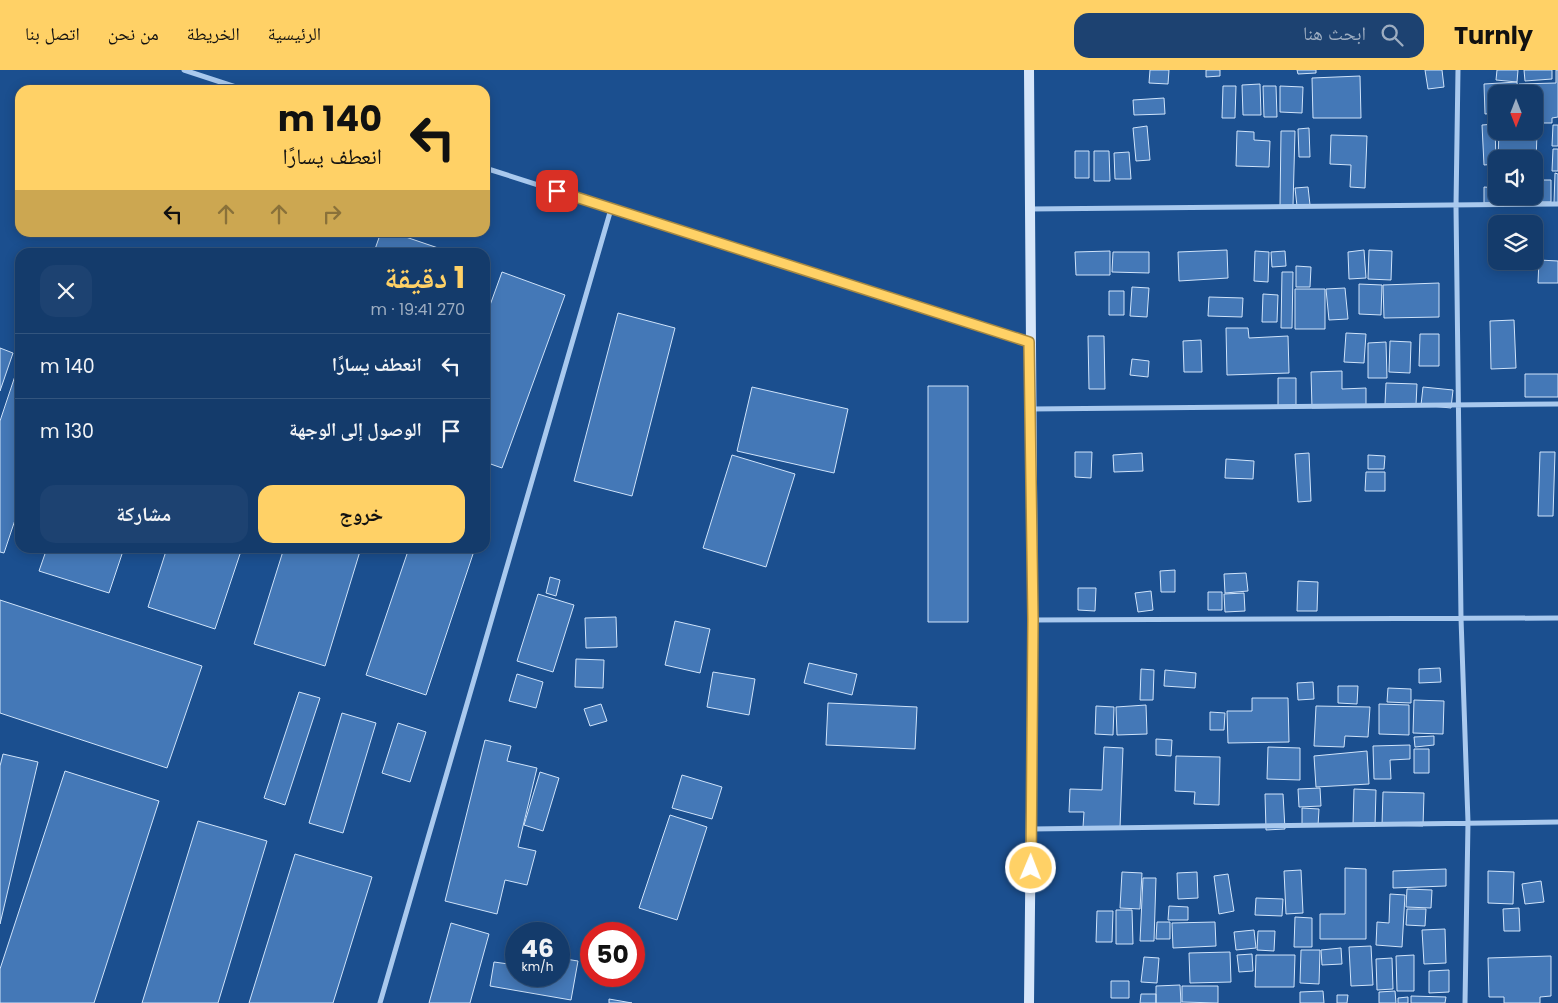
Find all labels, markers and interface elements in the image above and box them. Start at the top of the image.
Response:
search box [1074,13,1424,58]
text: Turnly [1454,19,1533,52]
text: ابحث هنا [1303,20,1366,47]
text: اتصل بنا [25,21,80,46]
text: من نحن [108,21,159,46]
text: الخريطة [187,21,240,46]
text: الرئيسية [268,21,321,46]
icon: search [1378,21,1406,49]
north arrow [1488,85,1542,140]
map controls [1488,85,1543,270]
text: 140 m [278,94,382,143]
icon: left [400,105,465,170]
text: انعطف يسارًا [282,141,382,172]
button: sound [1488,150,1543,205]
pin [536,170,578,212]
icon: arrive [543,177,571,205]
icon: left [159,200,187,228]
icon: ahead [212,200,240,228]
icon: ahead [265,200,293,228]
icon: right [318,200,346,228]
button: layers [1488,215,1543,270]
text: 1 دقيقة [384,256,465,299]
button: close [40,265,92,317]
text: 270 m · 19:41 [371,298,465,321]
text: انعطف يسارًا [332,351,422,378]
icon: left [437,352,465,380]
text: 140 m [40,353,95,380]
text: الوصول إلى الوجهة [289,416,422,443]
icon: arrive [437,417,465,445]
text: 130 m [40,418,94,445]
button: مشاركة [40,485,248,543]
button: خروج [258,485,465,543]
position arrow [1004,841,1056,893]
speed limit sign: 50 [580,922,645,987]
text: 46 [521,931,554,966]
text: km/h [522,958,553,975]

